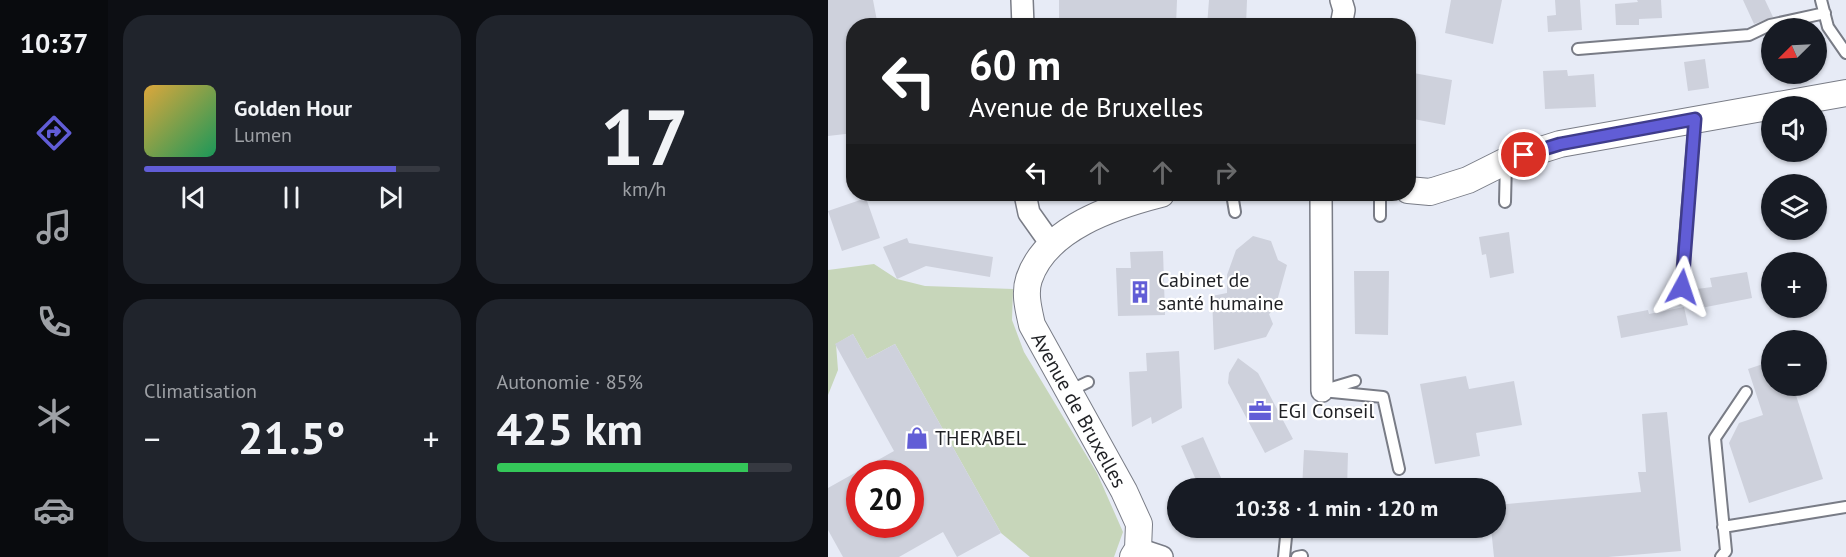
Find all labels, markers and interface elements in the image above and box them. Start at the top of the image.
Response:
north arrow [1761,18,1827,84]
map controls [1761,18,1827,396]
text: 10:37 [20,26,88,60]
text: 60 m [969,37,1061,92]
icon: left [870,42,948,120]
text: 17 [600,86,688,187]
text: Avenue de Bruxelles [969,90,1203,124]
text: Golden Hour [234,94,352,122]
button: sound [1761,96,1827,162]
icon: directions [33,112,75,154]
text: Lumen [234,122,292,148]
pin [1498,129,1549,180]
icon: arrive [1507,138,1540,171]
icon: left [1020,156,1053,189]
icon: ahead [1083,156,1116,189]
icon: ahead [1146,156,1179,189]
icon: right [1209,156,1242,189]
button: layers [1761,174,1827,240]
text: km/h [622,176,666,202]
icon: previous [177,181,210,214]
icon: pause [275,181,308,214]
icon: next [374,181,407,214]
icon: music [33,206,75,248]
button: + [1761,252,1827,318]
position arrow [1650,255,1714,319]
place label: Cabinet de santé humaine [1158,267,1284,316]
building icon: Cabinet de santé humaine [1127,279,1153,305]
icon: phone [33,301,75,343]
street label: Avenue de Bruxelles [1026,328,1132,492]
button: − [1761,330,1827,396]
text: Autonomie · 85% [497,369,643,395]
text: Climatisation [144,378,257,404]
icon: climate [33,395,75,437]
office icon: EGI Conseil [1247,398,1273,424]
place label: EGI Conseil [1278,398,1374,424]
text: 425 km [497,399,643,457]
text: 21.5° [238,408,345,466]
text: − [144,417,161,460]
text: + [423,417,440,460]
shop icon: THERABEL [904,425,930,451]
place label: THERABEL [935,425,1026,451]
speed limit sign: 20 [846,460,924,538]
icon: car [33,489,75,531]
text: 10:38 · 1 min · 120 m [1235,494,1438,522]

